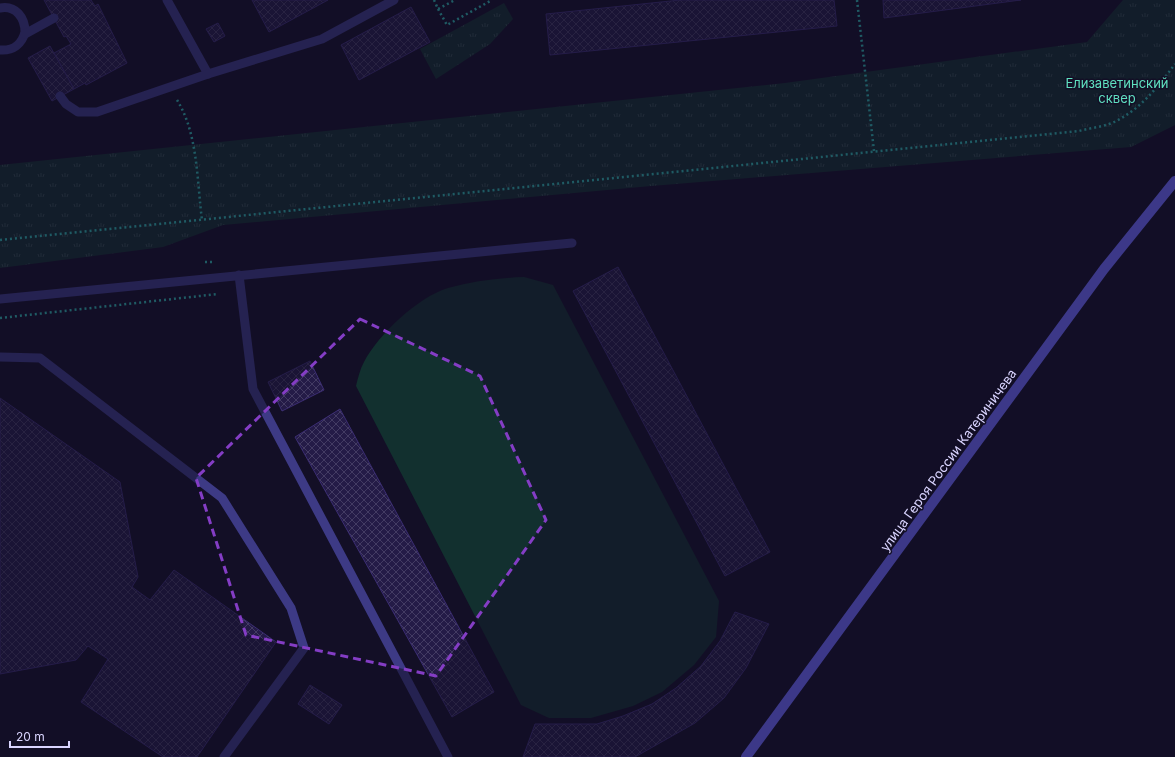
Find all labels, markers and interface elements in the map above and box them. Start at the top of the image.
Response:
park label: Елизаветинский сквер [1065,75,1169,106]
street label: улица Героя России Катериничева [876,366,1020,554]
scale bar [10,723,69,749]
text: 20 m [16,729,45,744]

